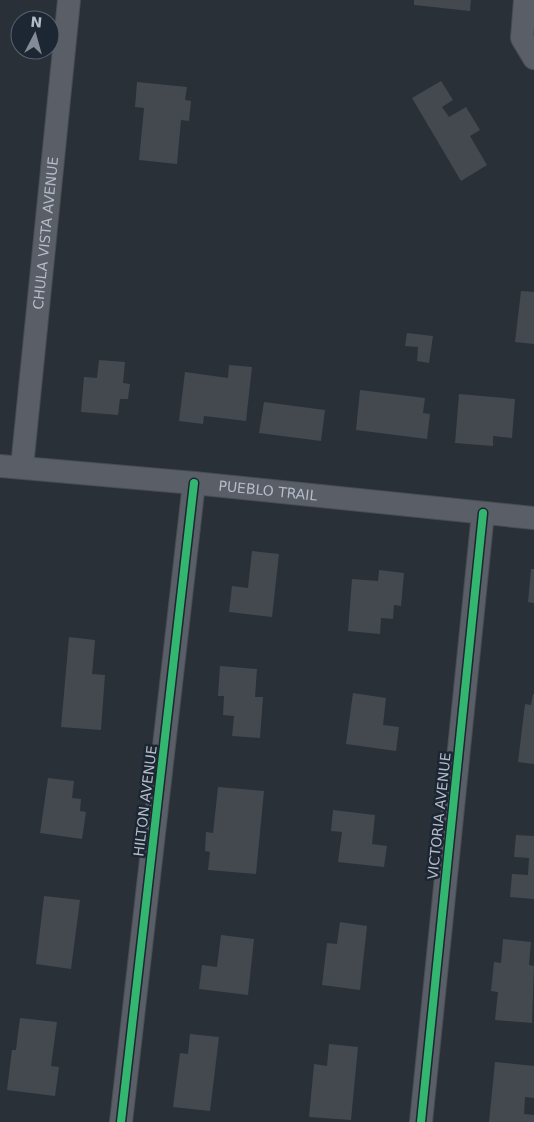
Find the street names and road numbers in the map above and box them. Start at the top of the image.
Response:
street label: CHULA VISTA AVENUE [30,156,61,310]
street label: PUEBLO TRAIL [218,478,318,504]
street label: HILTON AVENUE [130,745,160,857]
street label: VICTORIA AVENUE [424,752,454,880]

